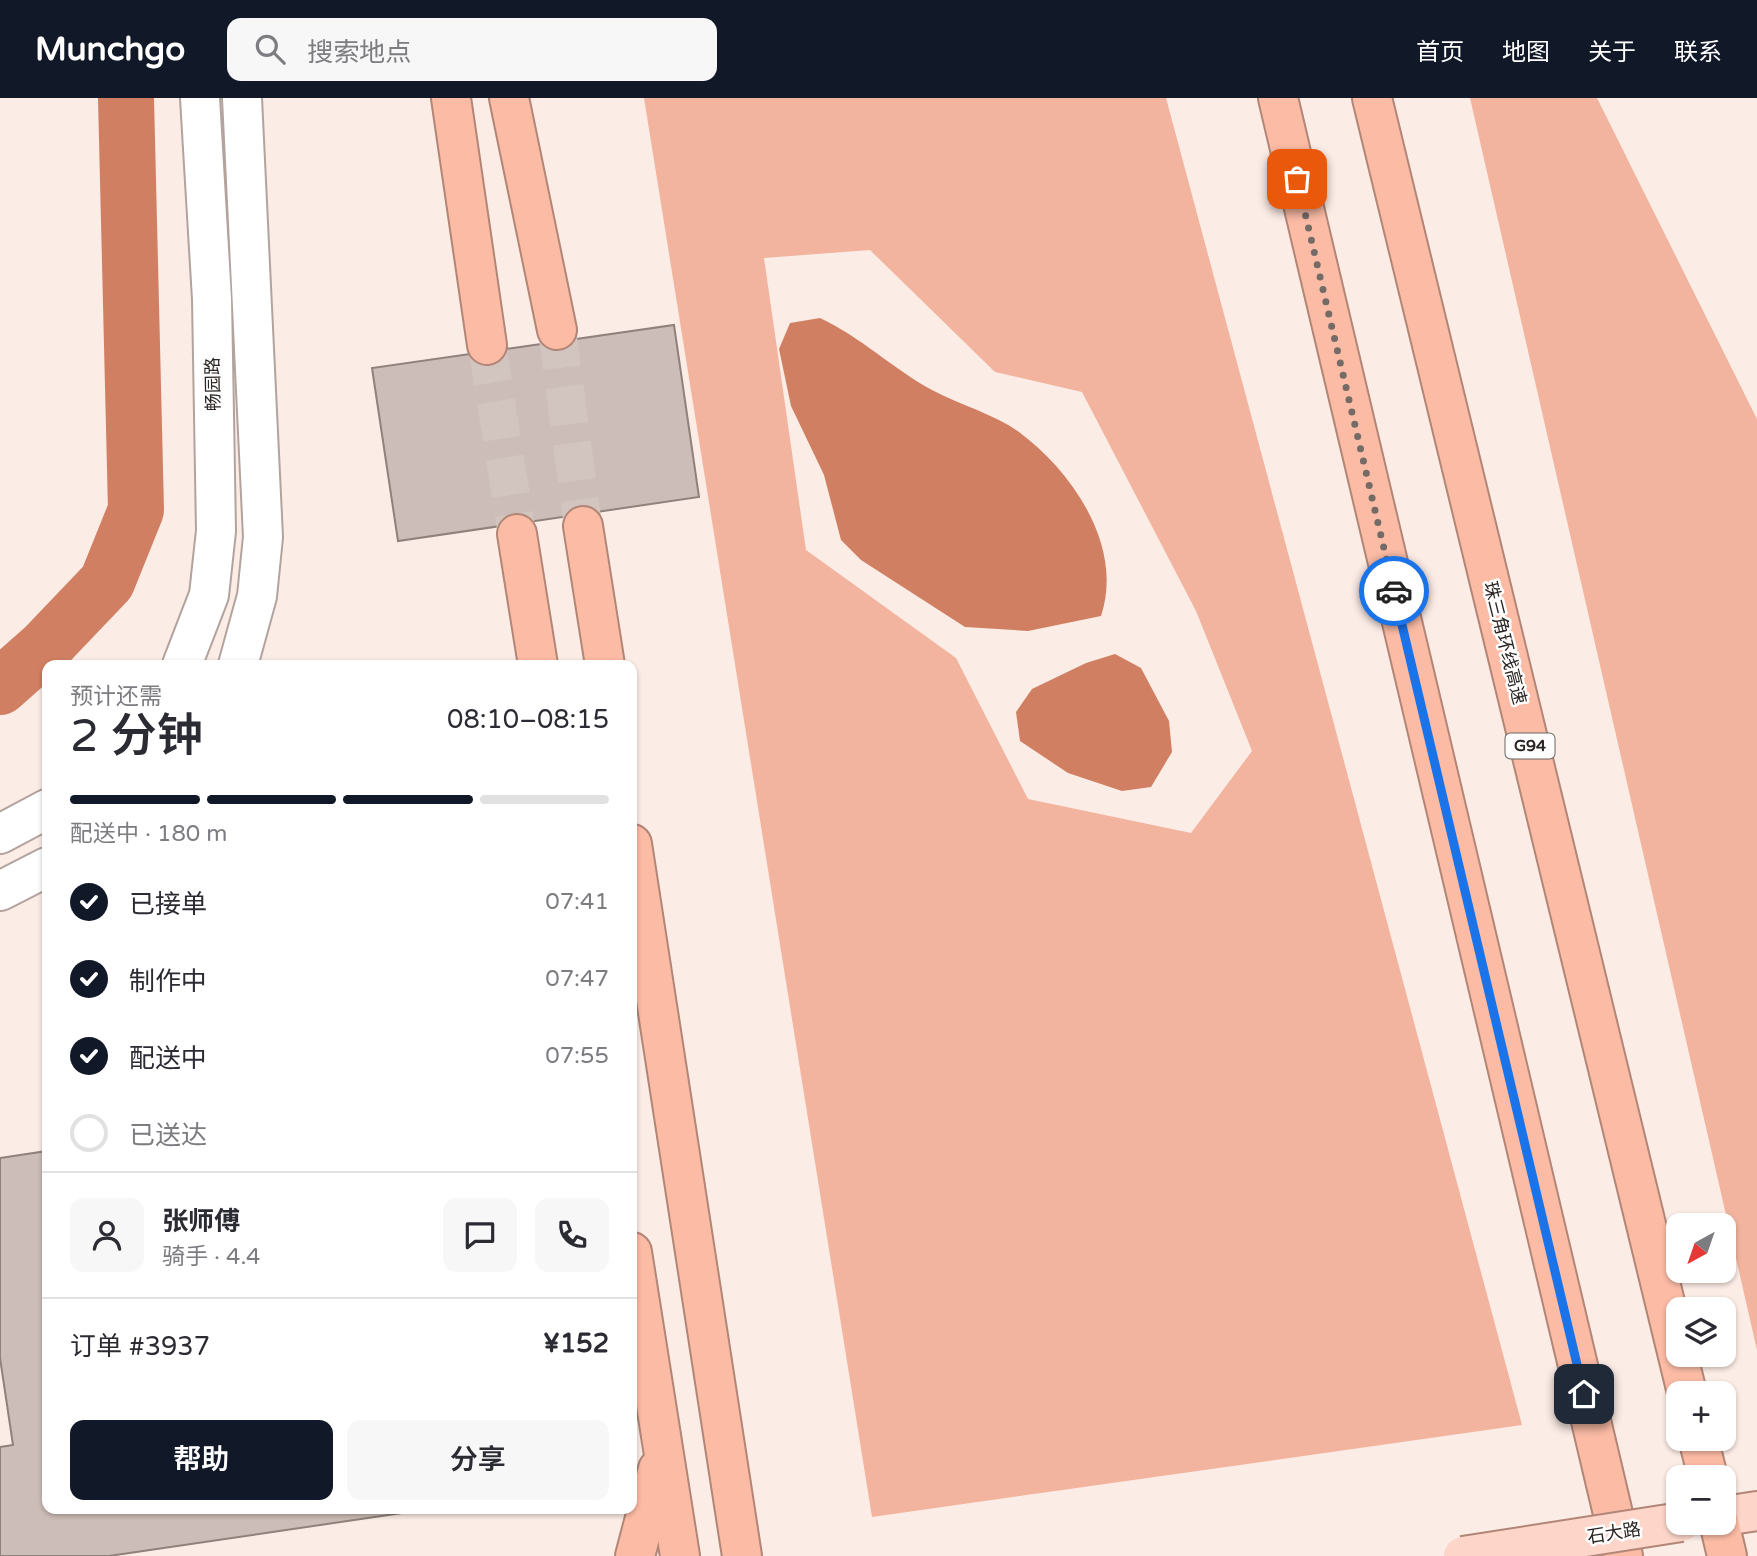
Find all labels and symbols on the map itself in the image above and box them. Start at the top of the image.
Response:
pin [1267,149,1327,209]
street label: 畅园路 [202,357,224,411]
courier [1359,556,1429,626]
street label: 珠三角环线高速 [1479,579,1531,707]
road number: G94 [1506,734,1554,758]
north arrow [1666,1213,1736,1283]
pin [1554,1364,1614,1424]
street label: 石大路 [1586,1518,1642,1548]

